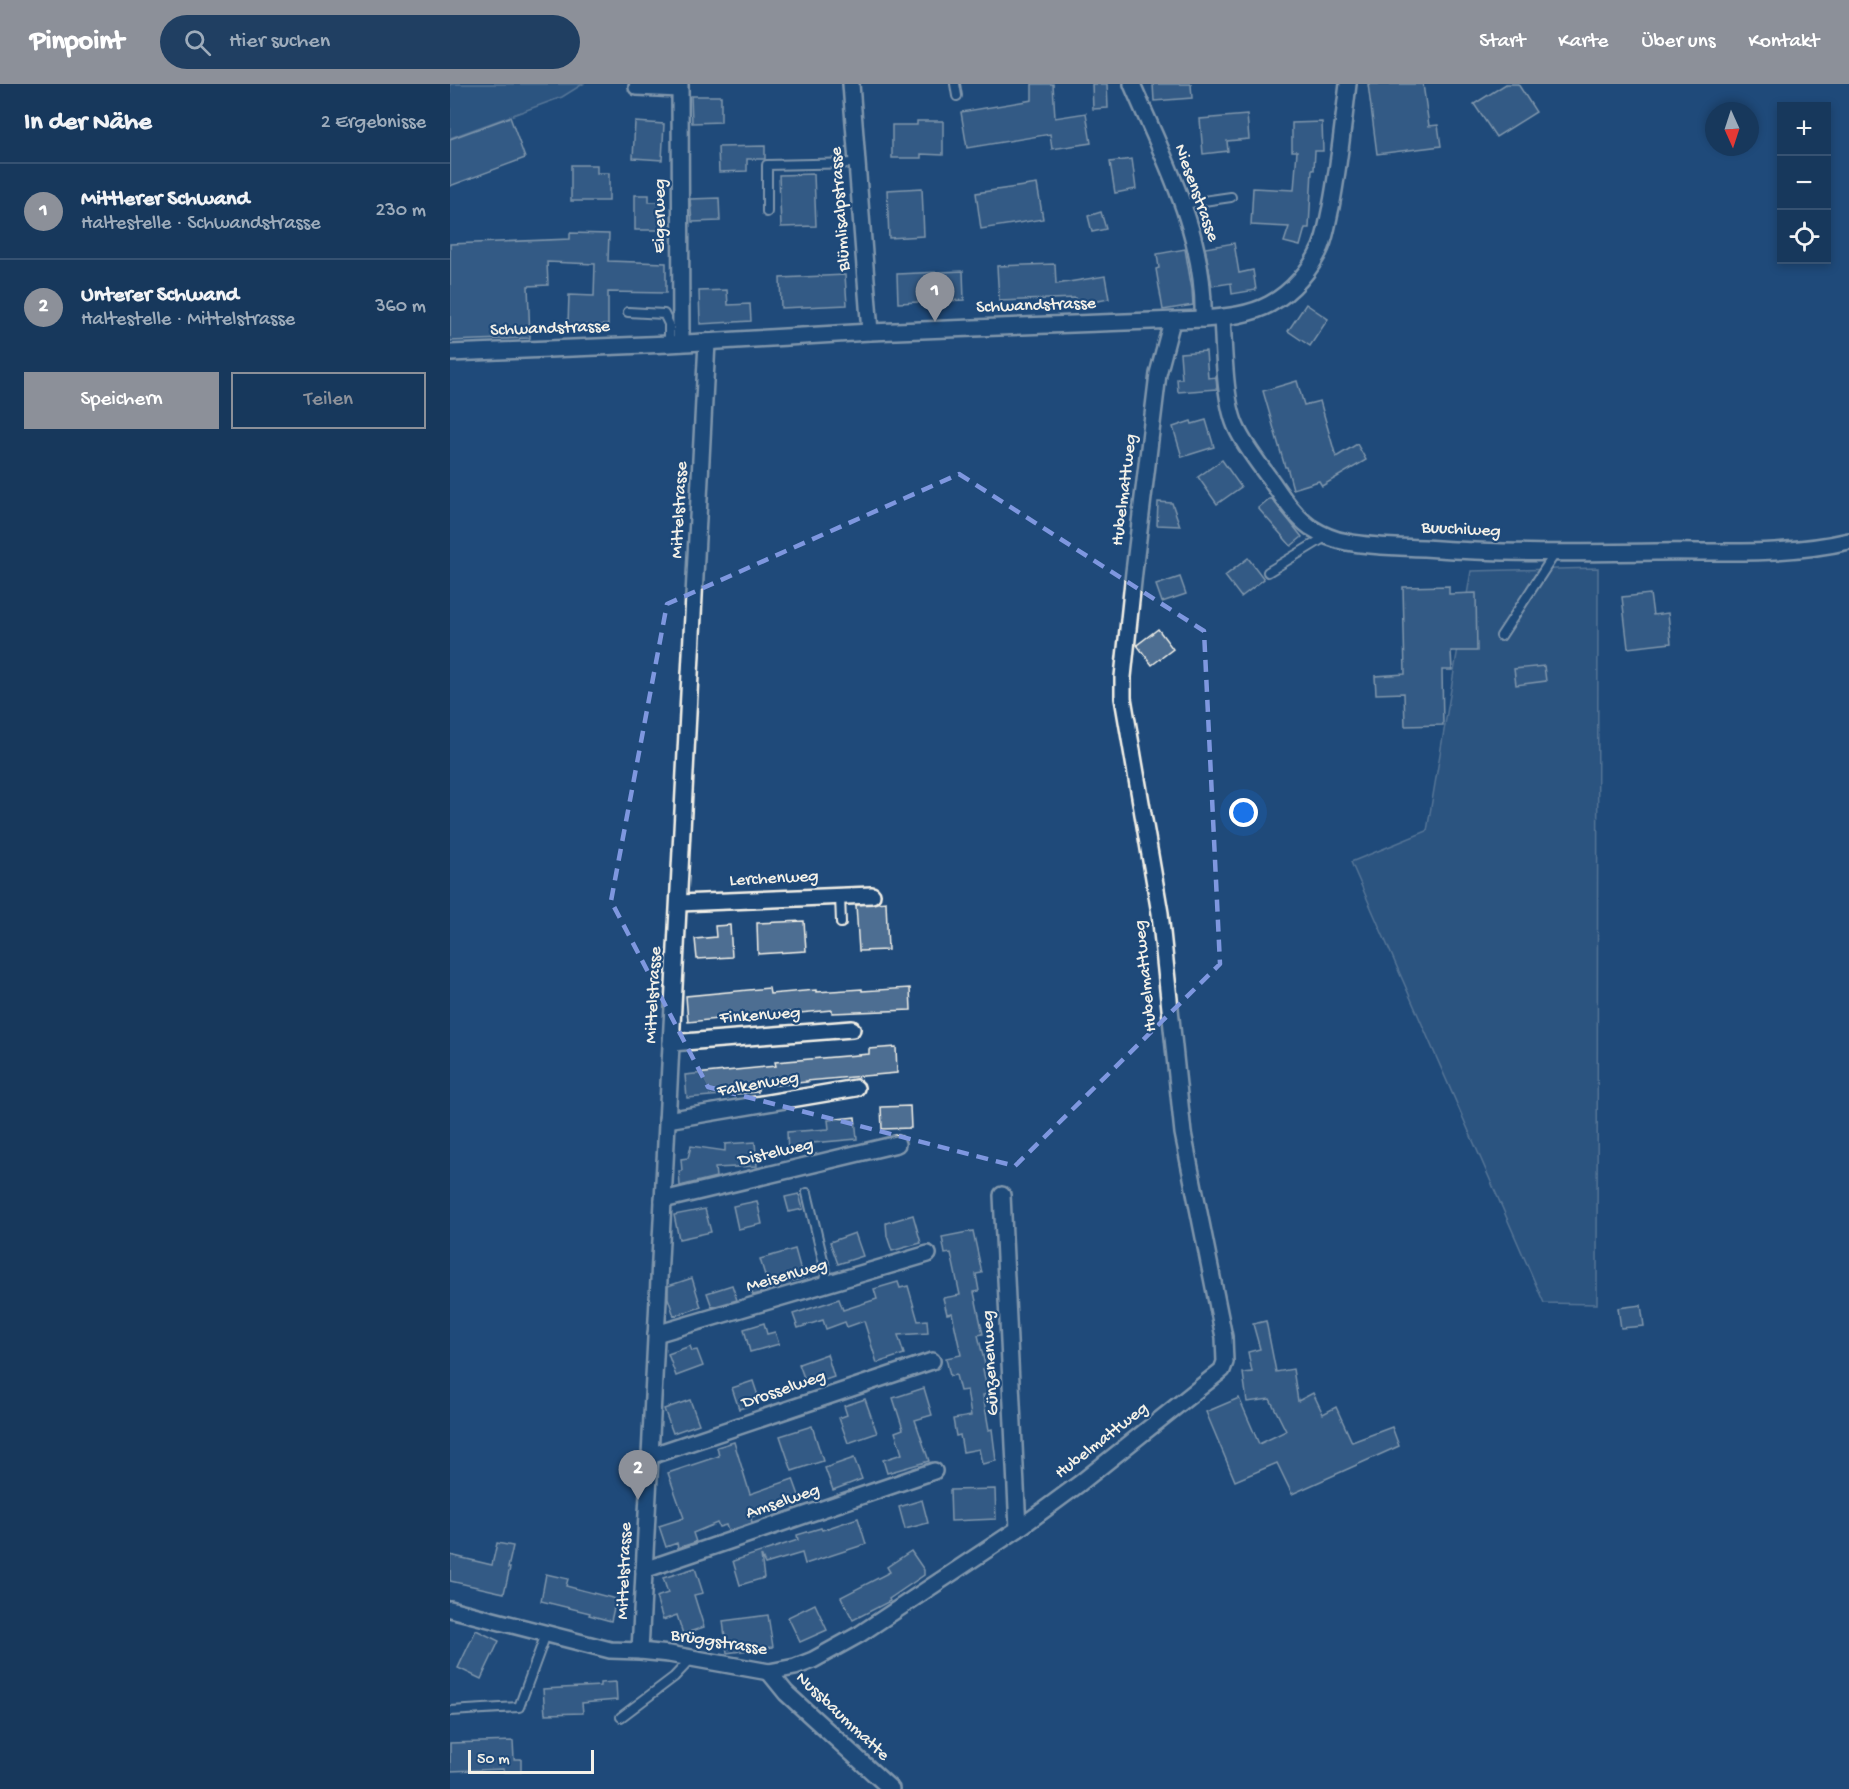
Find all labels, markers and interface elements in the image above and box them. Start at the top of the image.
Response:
search box [160,15,580,69]
text: Pinpoint [30,26,124,59]
icon: search [181,26,214,59]
text: Hier suchen [229,29,330,55]
text: Start [1479,30,1525,55]
text: Karte [1558,30,1608,55]
text: Über uns [1641,30,1715,55]
text: Kontakt [1748,30,1819,55]
north arrow [1705,102,1759,156]
map controls [1777,102,1831,264]
button: + [1777,102,1831,156]
text: In der Nähe [24,108,152,139]
text: 2 Ergebnisse [321,112,426,135]
street label: Niesenstrasse [1169,141,1224,245]
street label: Blümlisalpstrasse [826,145,856,273]
button: − [1777,156,1831,210]
street label: Eigerweg [650,179,671,253]
text: Mittlerer Schwand [81,187,249,213]
text: 1 [39,200,48,223]
text: 230 m [376,200,426,223]
button: locate [1777,210,1831,264]
text: Haltestelle · Schwandstrasse [81,213,321,236]
pin: 1 [916,272,954,322]
text: Unterer Schwand [81,283,239,309]
street label: Schwandstrasse [976,293,1097,319]
text: 2 [39,296,48,319]
text: 360 m [375,296,426,319]
text: Haltestelle · Mittelstrasse [81,309,295,332]
street label: Schwandstrasse [490,316,611,342]
button: Speichern [24,372,219,429]
button: Teilen [231,372,426,429]
street label: Hubelmattweg [1108,433,1142,547]
street label: Mittelstrasse [667,460,693,559]
street label: Buuchiweg [1420,517,1501,543]
your location [1229,798,1258,827]
street label: Lerchenweg [729,866,819,892]
street label: Hubelmattweg [1130,919,1162,1033]
street label: Mittelstrasse [641,945,667,1044]
street label: Finkenweg [718,1003,801,1029]
street label: Falkenweg [715,1067,800,1103]
street label: Distelweg [735,1134,816,1172]
street label: Meisenweg [744,1254,830,1298]
street label: Günzenenweg [978,1310,1004,1416]
street label: Drosselweg [738,1366,829,1414]
street label: Hubelmattweg [1051,1398,1153,1484]
pin: 2 [618,1450,657,1500]
street label: Amselweg [743,1480,823,1524]
street label: Mittelstrasse [613,1521,637,1620]
street label: Brüggstrasse [668,1625,769,1661]
street label: Nussbaummatte [791,1668,894,1766]
scale bar [468,1747,594,1774]
text: 50 m [477,1751,510,1770]

